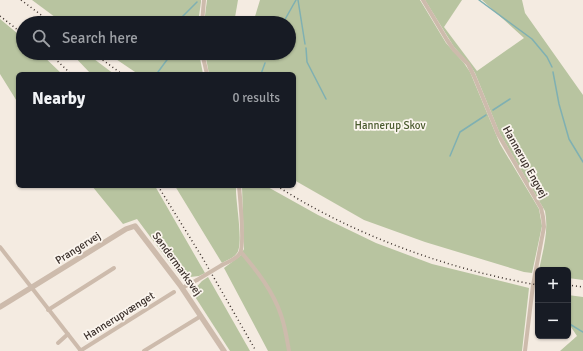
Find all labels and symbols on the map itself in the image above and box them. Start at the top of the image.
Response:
park label: Hannerup Skov [355,119,425,132]
street label: Hannerup Engvej [500,124,550,200]
street label: Prangervej [53,229,103,267]
street label: Søndermarksvej [150,230,204,298]
street label: Hannerupvænget [81,289,157,343]

